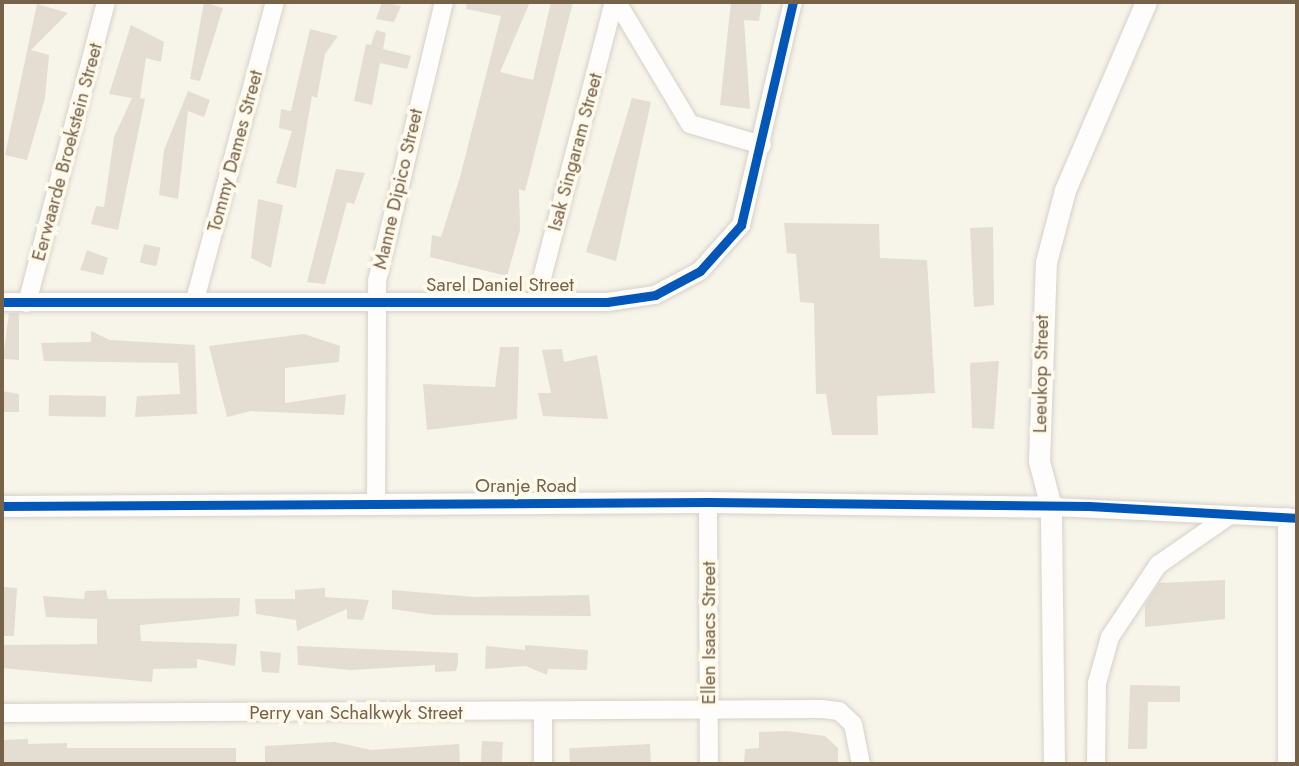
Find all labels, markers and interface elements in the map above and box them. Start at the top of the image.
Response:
street label: Eerwaarde Broekstein Street [27,41,107,263]
street label: Tommy Dames Street [202,68,268,234]
street label: Isak Singaram Street [543,71,607,233]
street label: Manne Dipico Street [368,106,428,272]
street label: Sarel Daniel Street [426,274,574,296]
street label: Leeukop Street [1029,315,1053,433]
street label: Oranje Road [475,475,577,497]
street label: Ellen Isaacs Street [698,561,720,705]
street label: Perry van Schalkwyk Street [249,702,463,724]

